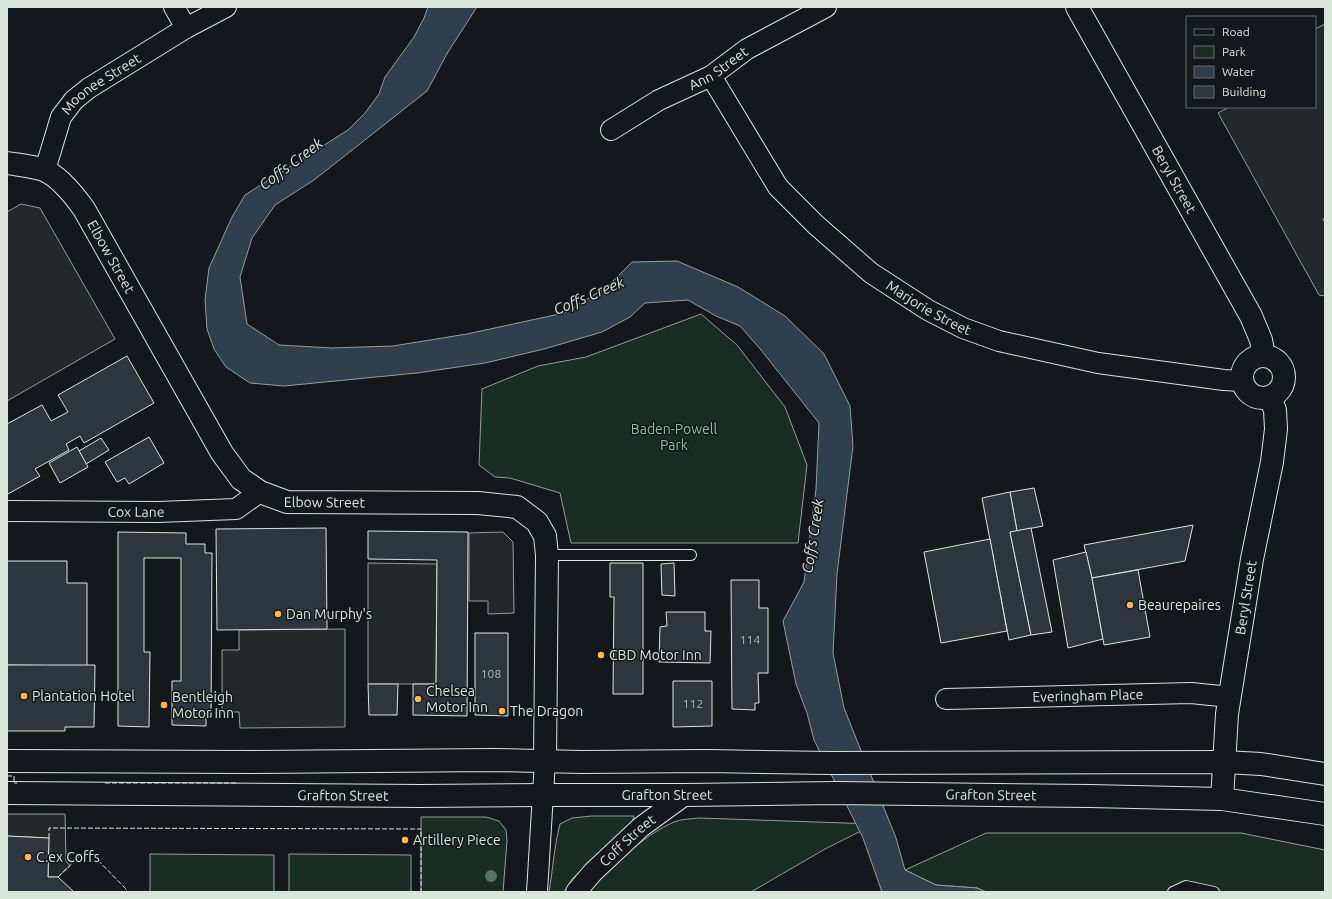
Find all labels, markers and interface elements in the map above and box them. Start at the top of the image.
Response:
legend [1186,16,1316,108]
text: Road [1222,25,1250,38]
street label: Ann Street [686,43,751,93]
text: Park [1222,45,1246,58]
street label: Moonee Street [58,50,144,118]
text: Water [1222,65,1255,78]
text: Building [1222,85,1266,98]
water label: Coffs Creek [255,134,326,193]
street label: Beryl Street [1149,143,1200,217]
street label: Elbow Street [84,217,138,296]
water label: Coffs Creek [551,273,627,318]
street label: Marjorie Street [883,277,974,338]
park label: Baden-Powell Park [631,421,718,453]
street label: Elbow Street [284,494,366,510]
water label: Coffs Creek [798,497,827,574]
street label: Cox Lane [107,504,165,520]
street label: Beryl Street [1232,559,1260,636]
place label: Beaurepaires [1138,597,1221,613]
marker: Beaurepaires [1125,600,1135,610]
place label: Dan Murphy's [286,606,372,622]
marker: Dan Murphy's [273,609,283,619]
house number: 114 [740,633,760,646]
place label: CBD Motor Inn [609,647,702,663]
marker: CBD Motor Inn [596,650,606,660]
house number: 108 [481,667,501,680]
place label: Chelsea Motor Inn [426,683,488,715]
street label: Everingham Place [1032,686,1144,705]
place label: Plantation Hotel [32,688,135,704]
place label: Bentleigh Motor Inn [172,689,234,721]
marker: Plantation Hotel [19,691,29,701]
marker: Chelsea Motor Inn [413,694,423,704]
house number: 112 [683,697,703,710]
marker: Bentleigh Motor Inn [159,700,169,710]
place label: The Dragon [510,703,583,719]
marker: The Dragon [497,706,507,716]
street label: Grafton Street [945,786,1037,803]
street label: Grafton Street [297,787,389,804]
street label: Grafton Street [621,787,713,803]
street label: Coff Street [596,811,659,870]
place label: Artillery Piece [413,832,501,848]
marker: Artillery Piece [400,835,410,845]
place label: C.ex Coffs [36,849,100,865]
marker: C.ex Coffs [23,852,33,862]

